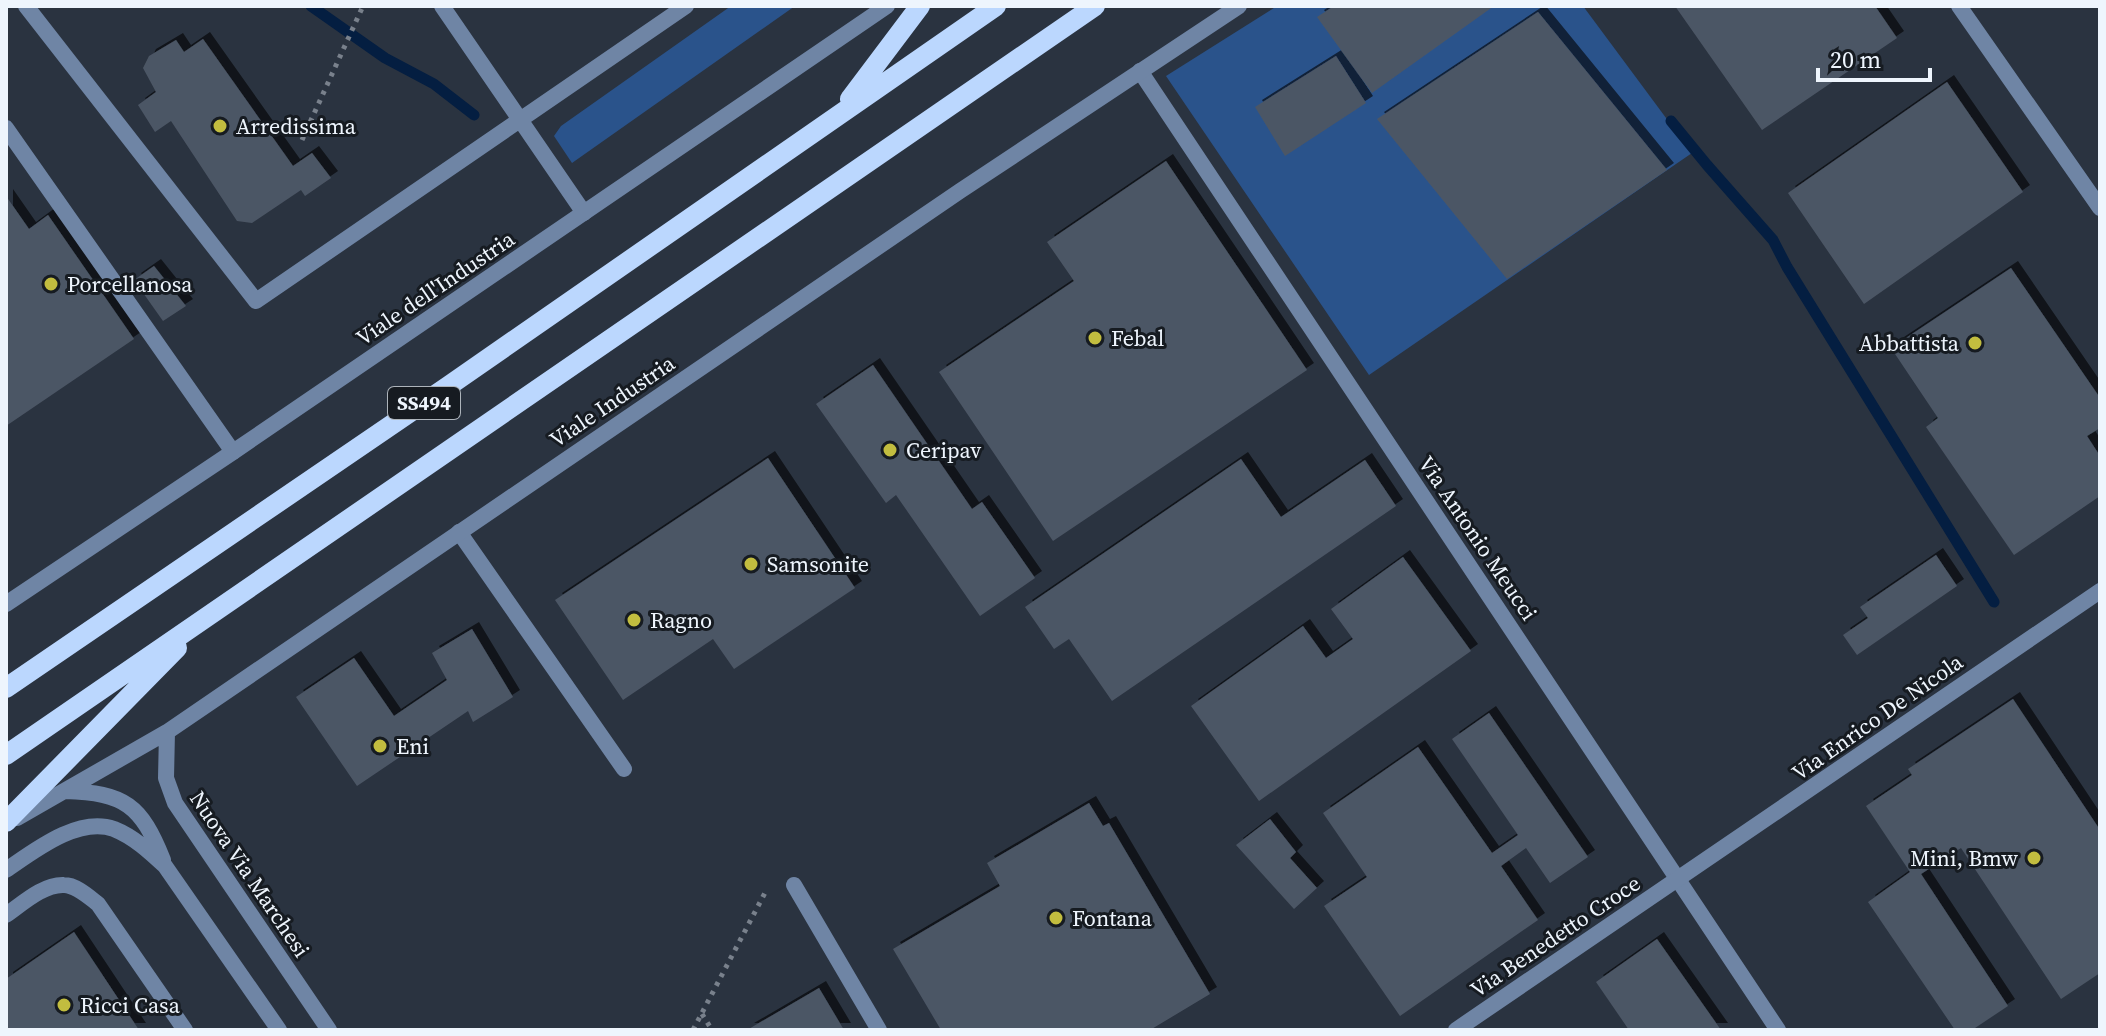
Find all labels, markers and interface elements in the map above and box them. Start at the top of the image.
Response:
scale bar [1818,32,1930,82]
text: 20 m [1830,43,1881,76]
place label: Arredissima [236,111,357,141]
marker: Arredissima [211,117,229,135]
street label: Viale dell'Industria [350,223,521,352]
place label: Porcellanosa [67,269,193,299]
marker: Porcellanosa [42,275,60,293]
place label: Febal [1111,323,1164,353]
place label: Abbattista [1859,328,1960,358]
marker: Febal [1086,329,1104,347]
marker: Abbattista [1966,334,1984,352]
street label: Viale Industria [543,348,681,454]
road number: SS494 [388,387,460,419]
place label: Ceripav [906,435,981,465]
marker: Ceripav [881,441,899,459]
street label: Via Antonio Meucci [1412,450,1544,626]
place label: Samsonite [767,549,869,579]
marker: Samsonite [742,555,760,573]
place label: Ragno [650,605,712,635]
marker: Ragno [625,611,643,629]
street label: Via Enrico De Nicola [1786,646,1969,787]
place label: Eni [396,731,429,761]
marker: Eni [371,737,389,755]
street label: Nuova Via Marchesi [183,785,317,963]
place label: Mini, Bmw [1910,843,2018,873]
marker: Mini, Bmw [2025,849,2043,867]
street label: Via Benedetto Croce [1464,868,1646,1004]
place label: Fontana [1072,903,1153,933]
marker: Fontana [1047,909,1065,927]
place label: Ricci Casa [80,990,181,1020]
marker: Ricci Casa [55,996,73,1014]

